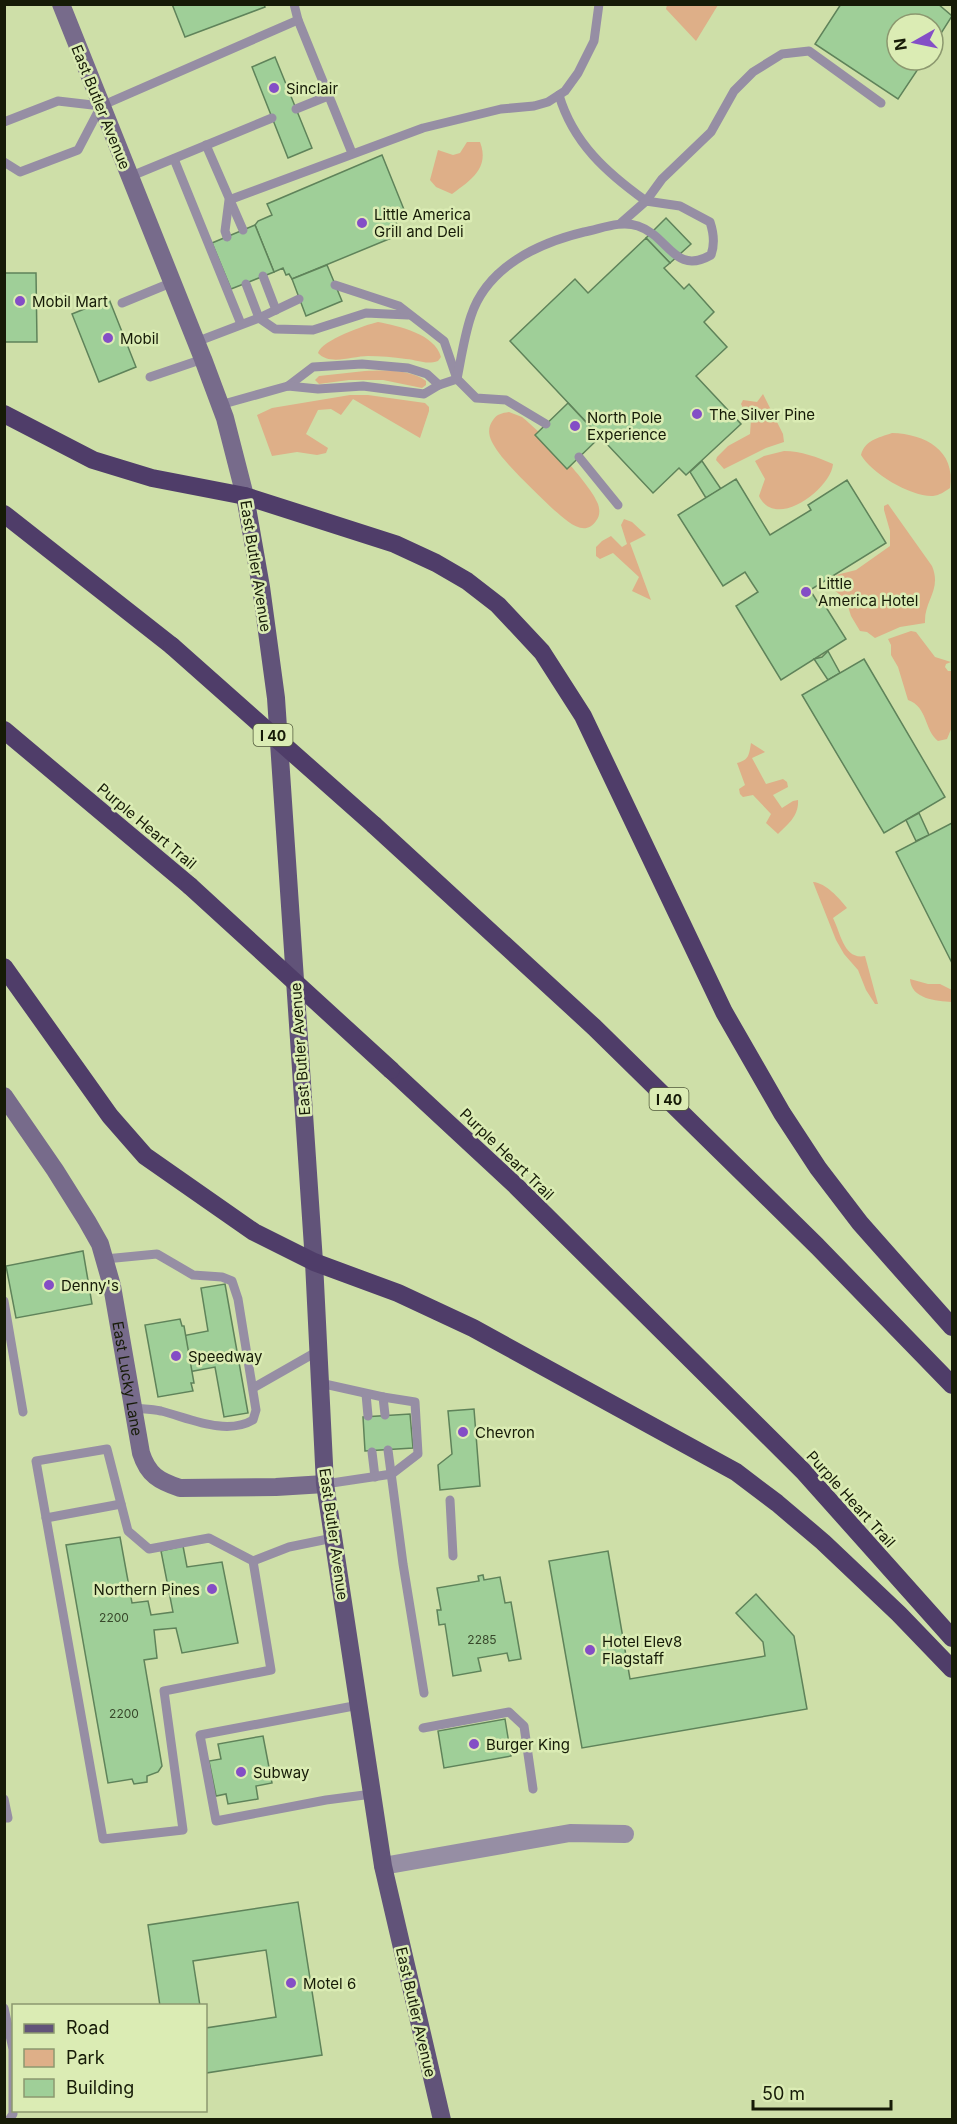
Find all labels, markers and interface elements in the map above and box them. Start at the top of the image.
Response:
north arrow [885,12,945,72]
text: N [889,37,911,52]
street label: East Butler Avenue [67,42,135,172]
place label: Sinclair [286,79,338,98]
marker: Sinclair [267,81,281,95]
place label: Little America Grill and Deli [374,205,471,241]
marker: Little America Grill and Deli [355,216,369,230]
place label: Mobil Mart [32,292,108,311]
marker: Mobil Mart [13,294,27,308]
place label: Mobil [120,329,159,348]
marker: Mobil [101,331,115,345]
place label: The Silver Pine [709,405,815,424]
marker: The Silver Pine [690,407,704,421]
place label: North Pole Experience [587,408,667,444]
marker: North Pole Experience [568,419,582,433]
street label: East Butler Avenue [236,499,276,633]
place label: Little America Hotel [818,574,918,610]
marker: Little America Hotel [799,585,813,599]
road number: I 40 [254,724,292,746]
street label: Purple Heart Trail [93,779,201,873]
street label: East Butler Avenue [286,982,314,1116]
road number: I 40 [650,1088,688,1110]
street label: Purple Heart Trail [456,1104,558,1204]
place label: Denny's [61,1276,119,1295]
marker: Denny's [42,1278,56,1292]
street label: East Lucky Lane [109,1320,147,1437]
place label: Speedway [188,1347,263,1366]
marker: Speedway [169,1349,183,1363]
place label: Chevron [475,1423,535,1442]
marker: Chevron [456,1425,470,1439]
street label: Purple Heart Trail [803,1447,899,1551]
street label: East Butler Avenue [315,1467,353,1601]
place label: Northern Pines [94,1580,200,1599]
marker: Northern Pines [205,1582,219,1596]
house number: 2200 [99,1610,129,1625]
house number: 2285 [467,1632,497,1647]
place label: Hotel Elev8 Flagstaff [602,1632,682,1668]
marker: Hotel Elev8 Flagstaff [583,1643,597,1657]
house number: 2200 [109,1706,139,1721]
place label: Burger King [486,1735,570,1754]
marker: Burger King [467,1737,481,1751]
place label: Subway [253,1763,310,1782]
marker: Subway [234,1765,248,1779]
street label: East Butler Avenue [392,1945,440,2079]
place label: Motel 6 [303,1974,356,1993]
marker: Motel 6 [284,1976,298,1990]
legend [12,2004,207,2112]
text: Road [66,2017,109,2038]
text: Park [66,2047,105,2068]
scale bar [753,2073,891,2111]
text: Building [66,2077,134,2098]
text: 50 m [762,2083,805,2104]

